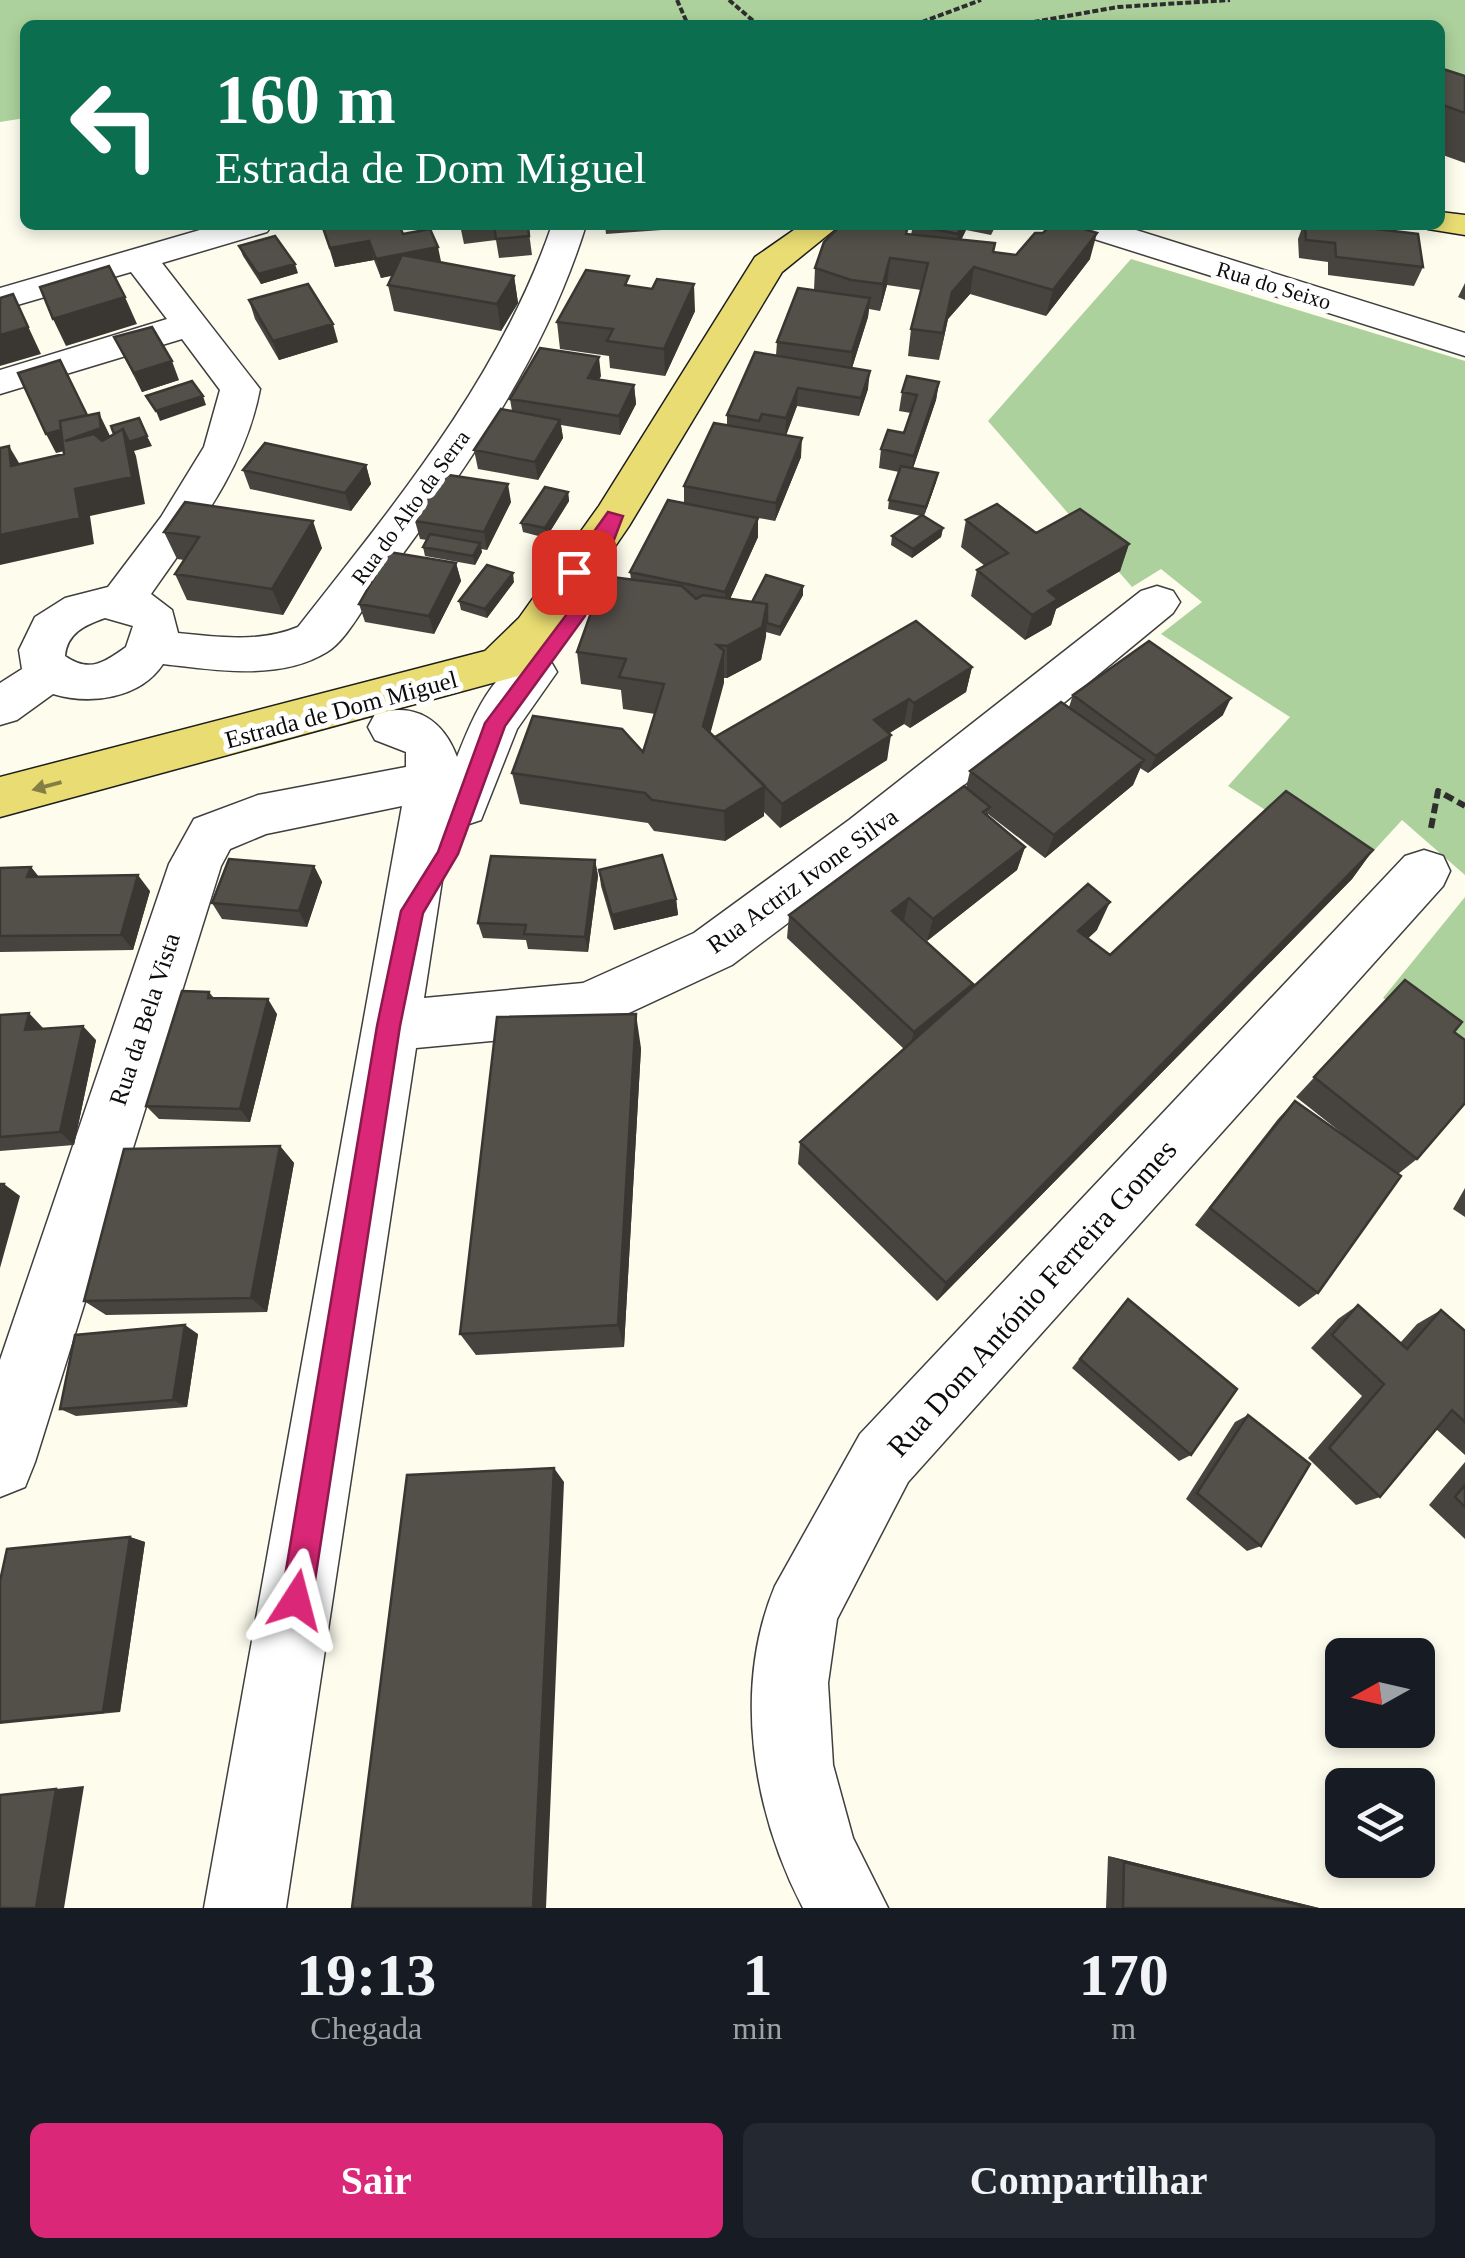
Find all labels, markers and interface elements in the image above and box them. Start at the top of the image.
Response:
icon: left [50,60,180,190]
text: 160 m [215,61,396,138]
text: Estrada de Dom Miguel [215,143,646,193]
street label: Rua do Seixo [1214,256,1334,315]
street label: Rua do Alto da Serra [346,425,475,589]
pin [532,530,617,615]
icon: arrive [547,545,602,600]
street label: Estrada de Dom Miguel [222,665,460,754]
one-way arrow [31,779,62,795]
street label: Rua Actriz Ivone Silva [702,802,903,958]
street label: Rua da Bela Vista [104,930,185,1109]
street label: Rua Dom António Ferreira Gomes [881,1132,1183,1463]
position arrow [244,1548,348,1652]
north arrow [1325,1638,1435,1748]
map controls [1325,1638,1435,1878]
button: layers [1325,1768,1435,1878]
text: 19:13 [296,1942,436,2008]
text: 1 [742,1942,772,2008]
text: 170 [1079,1942,1169,2008]
text: Chegada [310,2010,422,2046]
text: min [733,2010,782,2046]
text: m [1111,2010,1136,2046]
button: Sair [30,2123,723,2238]
button: Compartilhar [743,2123,1435,2238]

